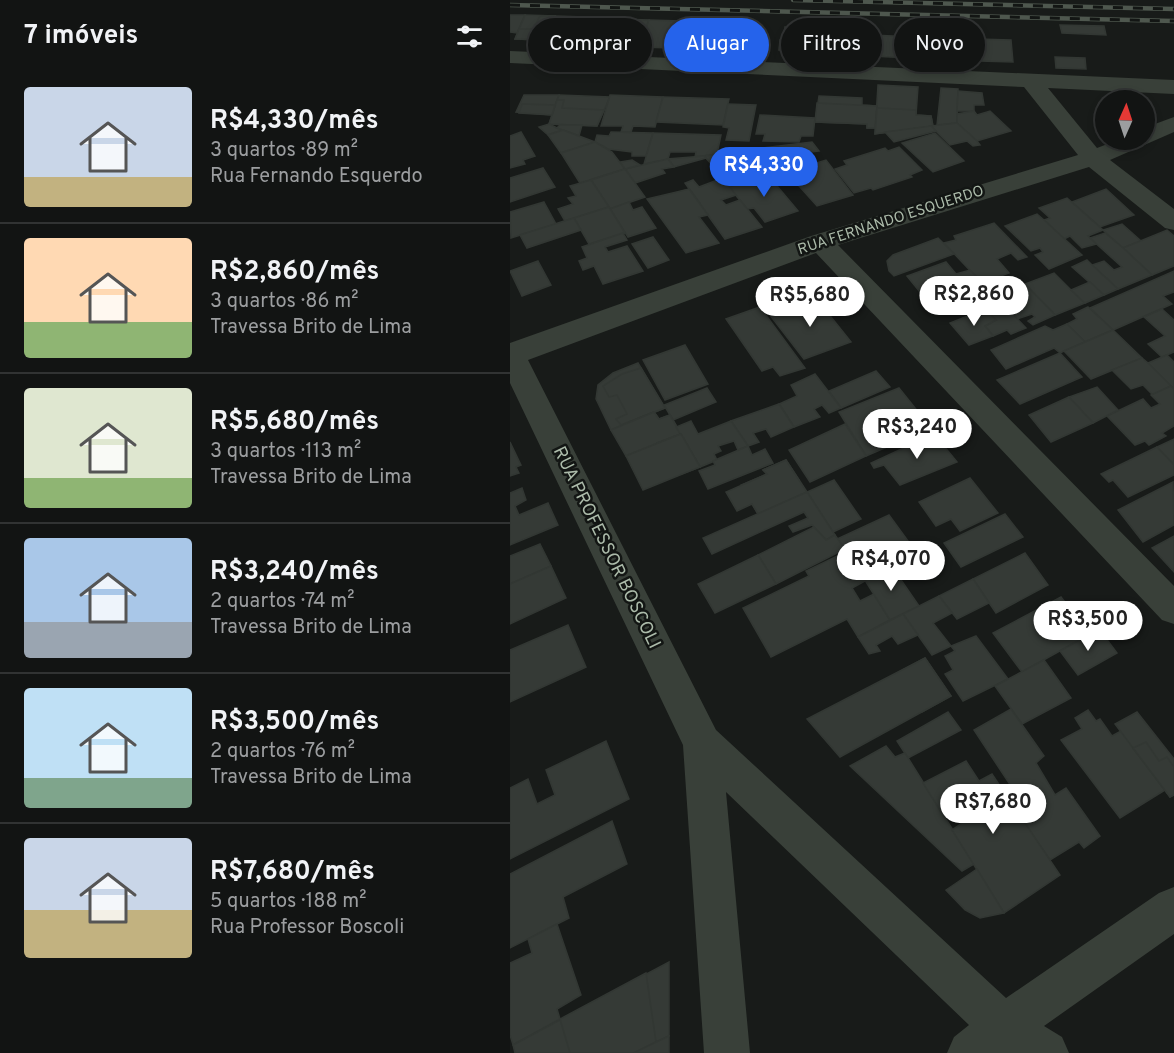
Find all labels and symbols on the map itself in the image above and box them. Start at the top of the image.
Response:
north arrow [1095,90,1155,150]
pin: R$4,330 [709,147,819,198]
street label: RUA FERNANDO ESQUERDO [796,182,986,260]
pin: R$2,860 [919,276,1029,327]
pin: R$5,680 [755,277,865,328]
pin: R$3,240 [862,409,972,460]
street label: RUA PROFESSOR BOSCOLI [547,443,665,653]
pin: R$4,070 [836,541,946,592]
pin: R$3,500 [1033,601,1143,652]
pin: R$7,680 [938,784,1048,835]

